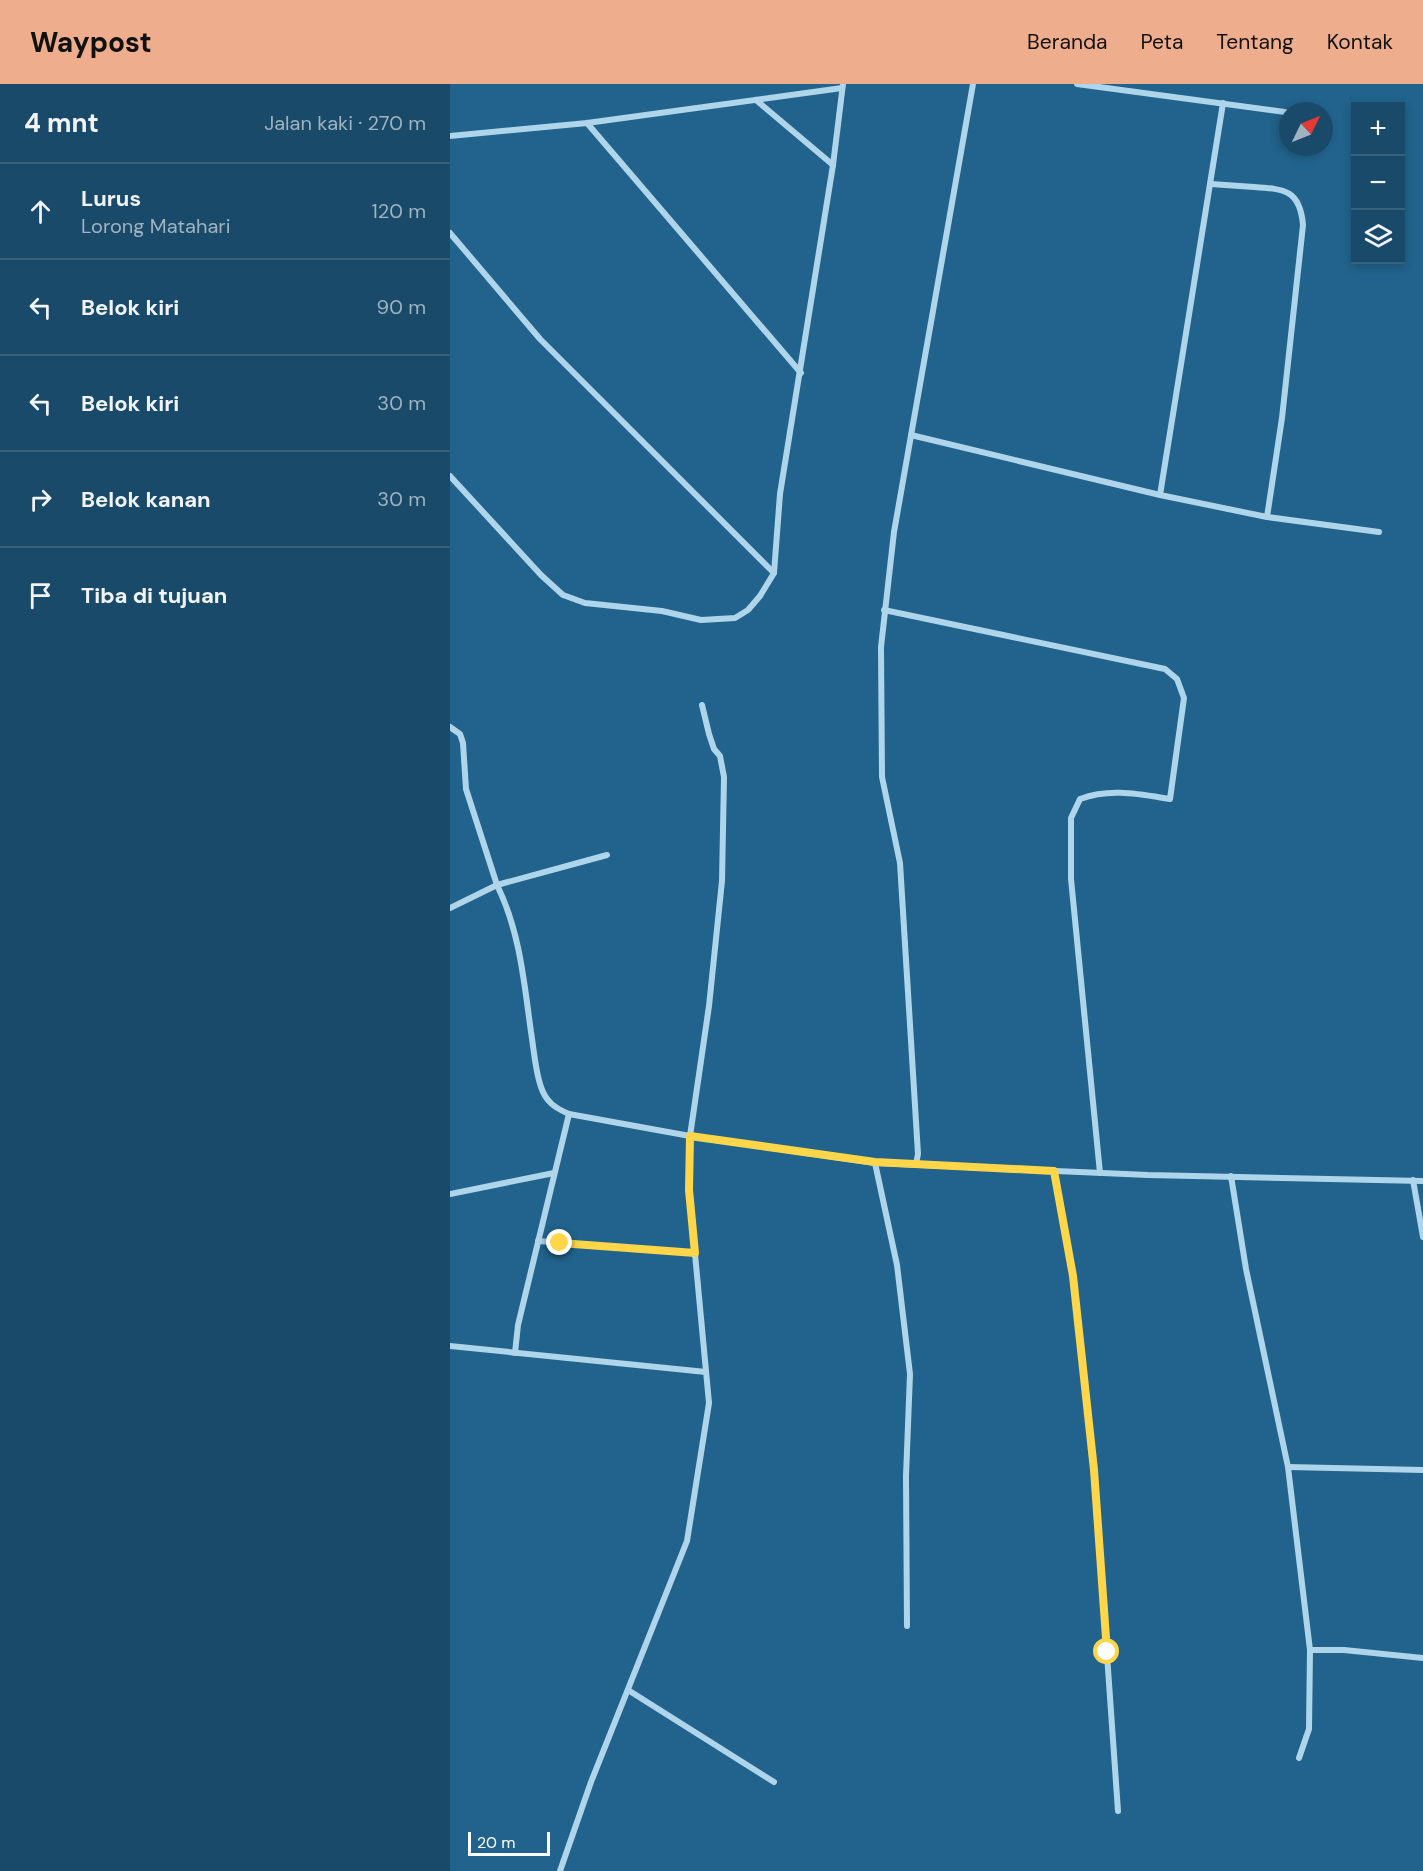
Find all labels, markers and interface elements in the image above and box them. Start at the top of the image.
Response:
text: Waypost [30,24,152,61]
text: Beranda [1027,28,1108,56]
text: Peta [1141,28,1183,56]
text: Tentang [1216,28,1294,56]
text: Kontak [1327,28,1393,56]
north arrow [1279,102,1333,156]
map controls [1351,102,1405,264]
button: + [1351,102,1405,156]
text: 4 mnt [24,106,99,140]
text: Jalan kaki · 270 m [264,110,426,136]
button: − [1351,156,1405,210]
text: Lurus [81,184,141,213]
icon: ahead [24,195,57,228]
text: 120 m [372,198,426,224]
button: layers [1351,210,1405,264]
text: Lorong Matahari [81,213,231,239]
icon: left [24,291,57,324]
text: Belok kiri [81,293,179,322]
text: 90 m [377,294,426,320]
icon: left [24,387,57,420]
text: Belok kiri [81,389,179,418]
text: 30 m [377,390,426,416]
icon: right [24,483,57,516]
text: Belok kanan [81,485,211,514]
text: 30 m [377,486,426,512]
icon: arrive [24,579,57,612]
text: Tiba di tujuan [81,581,227,610]
route end [546,1229,572,1255]
route start [1093,1638,1119,1664]
scale bar [468,1829,550,1856]
text: 20 m [477,1832,516,1853]

